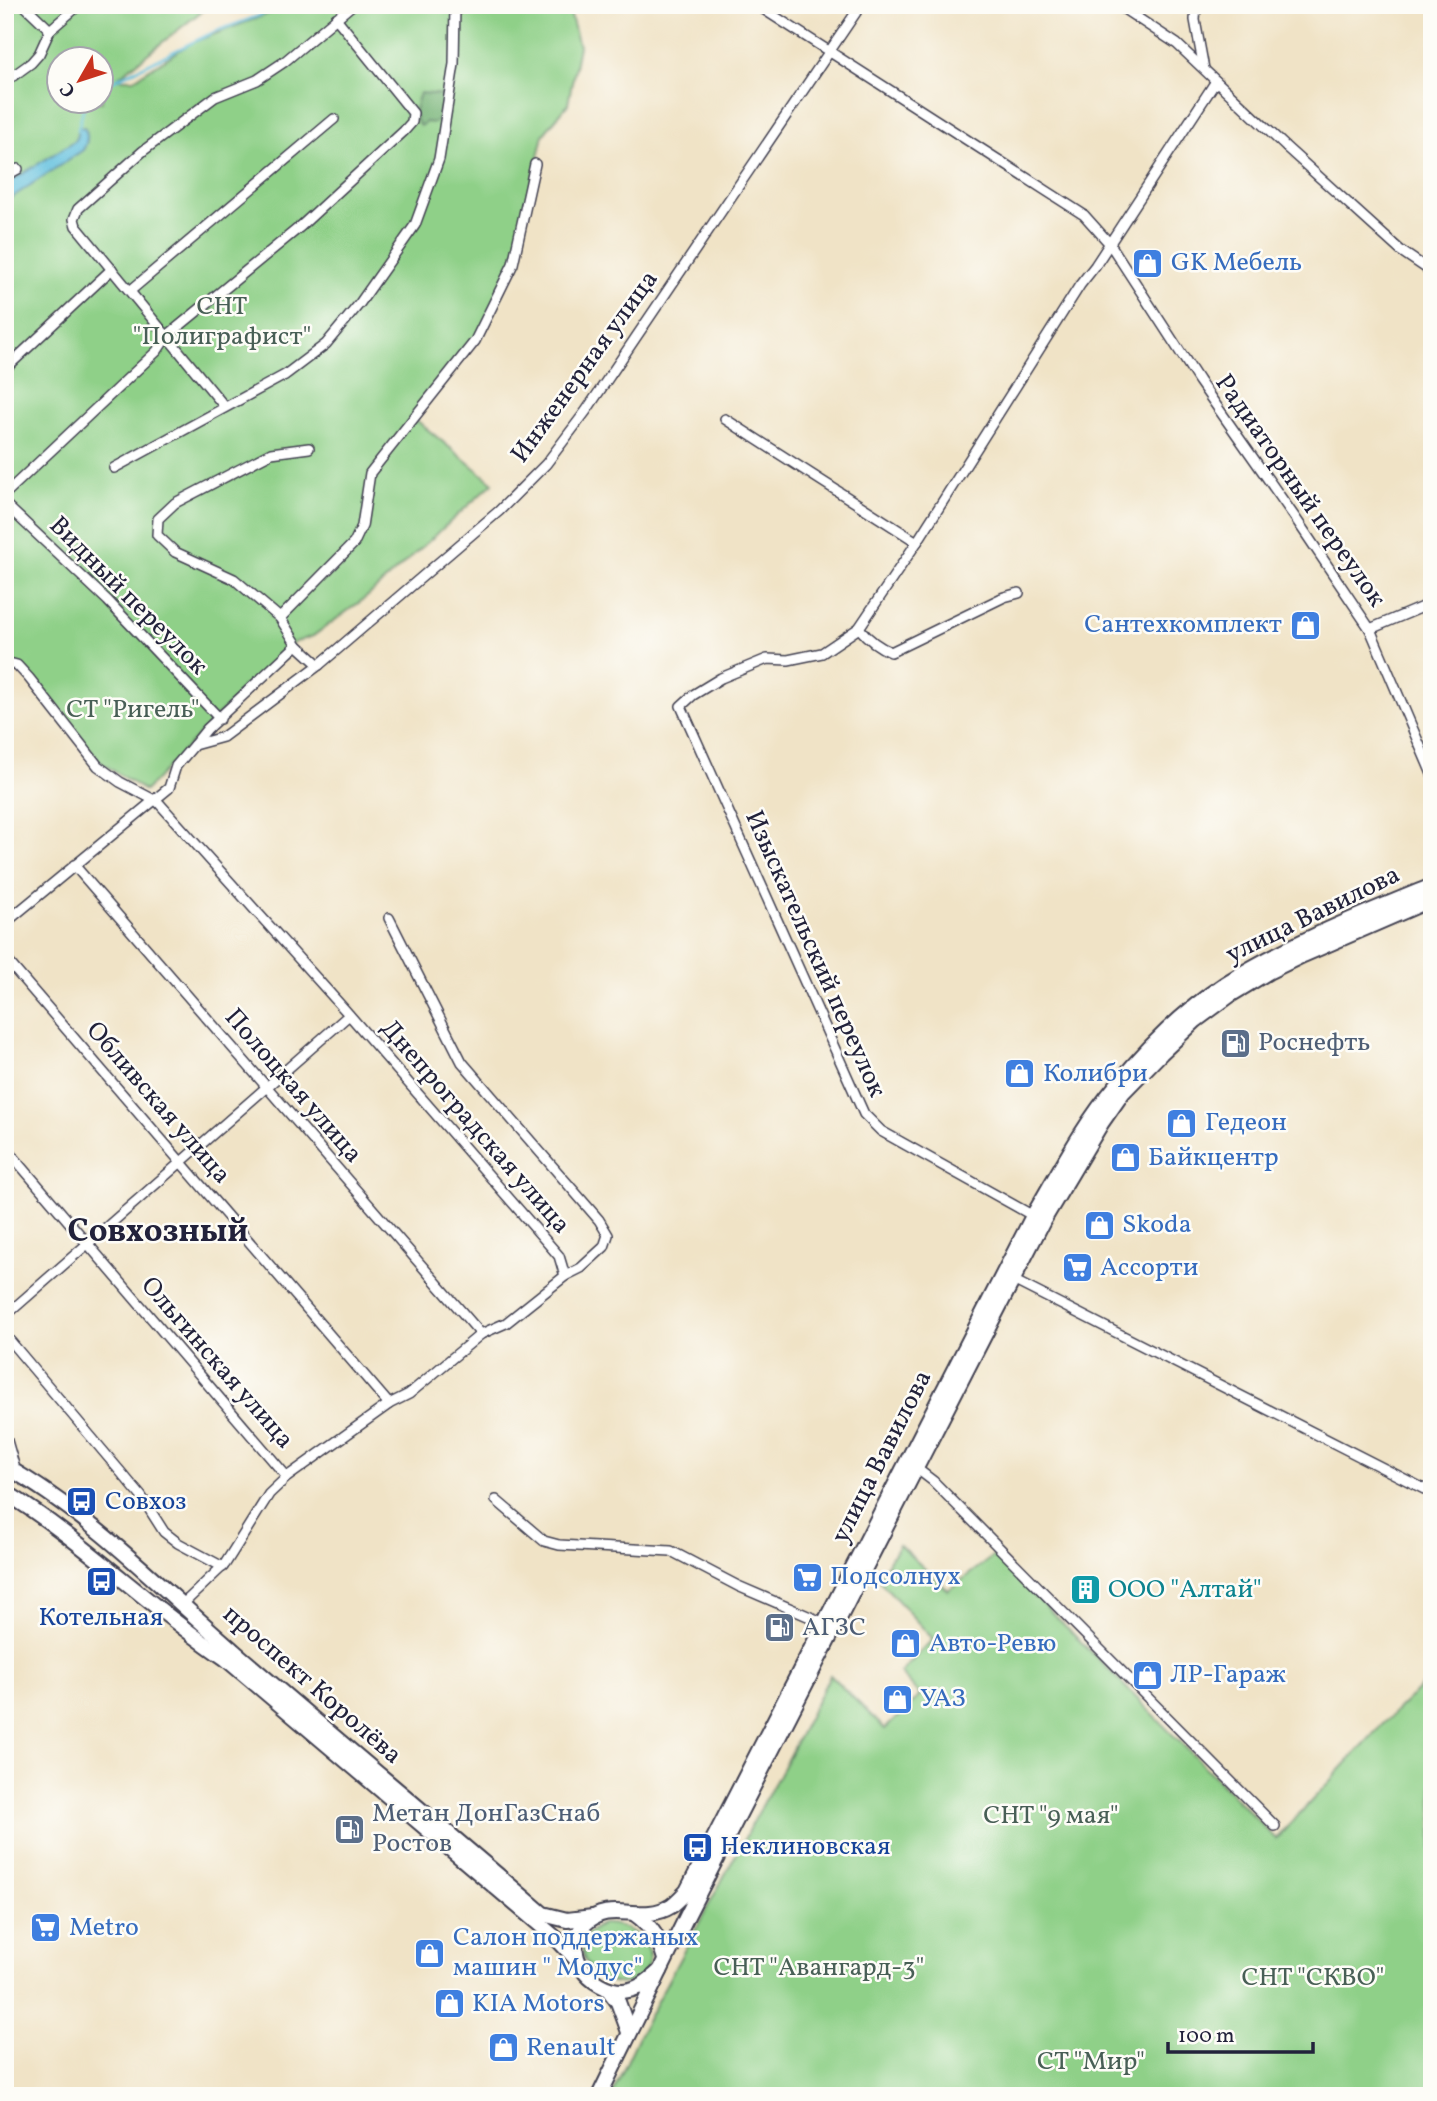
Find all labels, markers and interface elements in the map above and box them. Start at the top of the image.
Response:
north arrow [46,46,116,116]
text: С [54,77,82,102]
place label: GK Мебель [1171,245,1302,281]
shop icon: GK Мебель [1131,246,1165,280]
street label: Инженерная улица [503,263,667,471]
park label: СНТ "Полиграфист" [132,289,312,355]
street label: Радиаторный переулок [1206,367,1394,615]
street label: Видный переулок [40,508,216,684]
place label: Сантехкомплект [1084,607,1282,643]
shop icon: Сантехкомплект [1288,608,1322,642]
park label: СТ "Ригель" [66,692,200,728]
street label: Изыскательский переулок [735,805,895,1103]
street label: улица Вавилова [1220,857,1406,973]
street label: Полоцкая улица [216,1001,370,1171]
street label: Днепроградская улица [372,1012,578,1242]
street label: Обливская улица [77,1014,239,1192]
place label: Роснефть [1258,1025,1370,1061]
fuel station icon: Роснефть [1218,1026,1252,1060]
place label: Колибри [1043,1056,1148,1092]
shop icon: Колибри [1003,1057,1037,1091]
place label: Гедеон [1205,1105,1287,1141]
shop icon: Гедеон [1165,1106,1199,1140]
place label: Байкцентр [1148,1140,1279,1176]
shop icon: Байкцентр [1108,1141,1142,1175]
place label: Skoda [1122,1207,1192,1243]
shop icon: Skoda [1082,1208,1116,1242]
district label: Совхозный [67,1210,249,1256]
place label: Ассорти [1100,1250,1199,1286]
supermarket icon: Ассорти [1060,1251,1094,1285]
street label: Ольгинская улица [132,1269,302,1457]
street label: улица Вавилова [823,1364,941,1550]
place label: Совхоз [105,1484,187,1520]
bus stop icon: Совхоз [65,1485,99,1519]
place label: Подсолнух [830,1559,961,1595]
supermarket icon: Подсолнух [790,1560,824,1594]
bus stop icon: Котельная [84,1565,118,1599]
place label: ООО "Алтай" [1108,1572,1262,1608]
building icon: ООО "Алтай" [1068,1573,1102,1607]
street label: проспект Королёва [215,1597,409,1773]
place label: Котельная [39,1600,163,1636]
place label: АГЗС [802,1610,866,1646]
fuel station icon: АГЗС [762,1611,796,1645]
place label: Авто-Ревю [929,1626,1056,1662]
shop icon: Авто-Ревю [889,1627,923,1661]
place label: ЛР-Гараж [1170,1657,1286,1693]
shop icon: ЛР-Гараж [1130,1658,1164,1692]
place label: УАЗ [920,1681,966,1717]
shop icon: УАЗ [880,1682,914,1716]
place label: Метан ДонГазСнаб Ростов [372,1796,600,1862]
park label: СНТ "9 мая" [983,1798,1119,1834]
fuel station icon: Метан ДонГазСнаб Ростов [332,1812,366,1846]
place label: Неклиновская [720,1829,891,1865]
bus stop icon: Неклиновская [680,1830,714,1864]
place label: Metro [69,1910,139,1946]
supermarket icon: Metro [29,1911,63,1945]
place label: Салон поддержаных машин " Модус" [453,1920,698,1986]
shop icon: Салон поддержаных машин " Модус" [413,1936,447,1970]
park label: СНТ "Авангард-3" [714,1950,925,1986]
park label: СНТ "СКВО" [1242,1960,1384,1996]
place label: KIA Motors [472,1986,605,2022]
shop icon: KIA Motors [432,1987,466,2021]
scale bar [1168,2010,1313,2054]
text: 100 m [1178,2022,1235,2051]
place label: Renault [526,2030,616,2066]
shop icon: Renault [486,2031,520,2065]
park label: СТ "Мир" [1037,2044,1145,2080]

